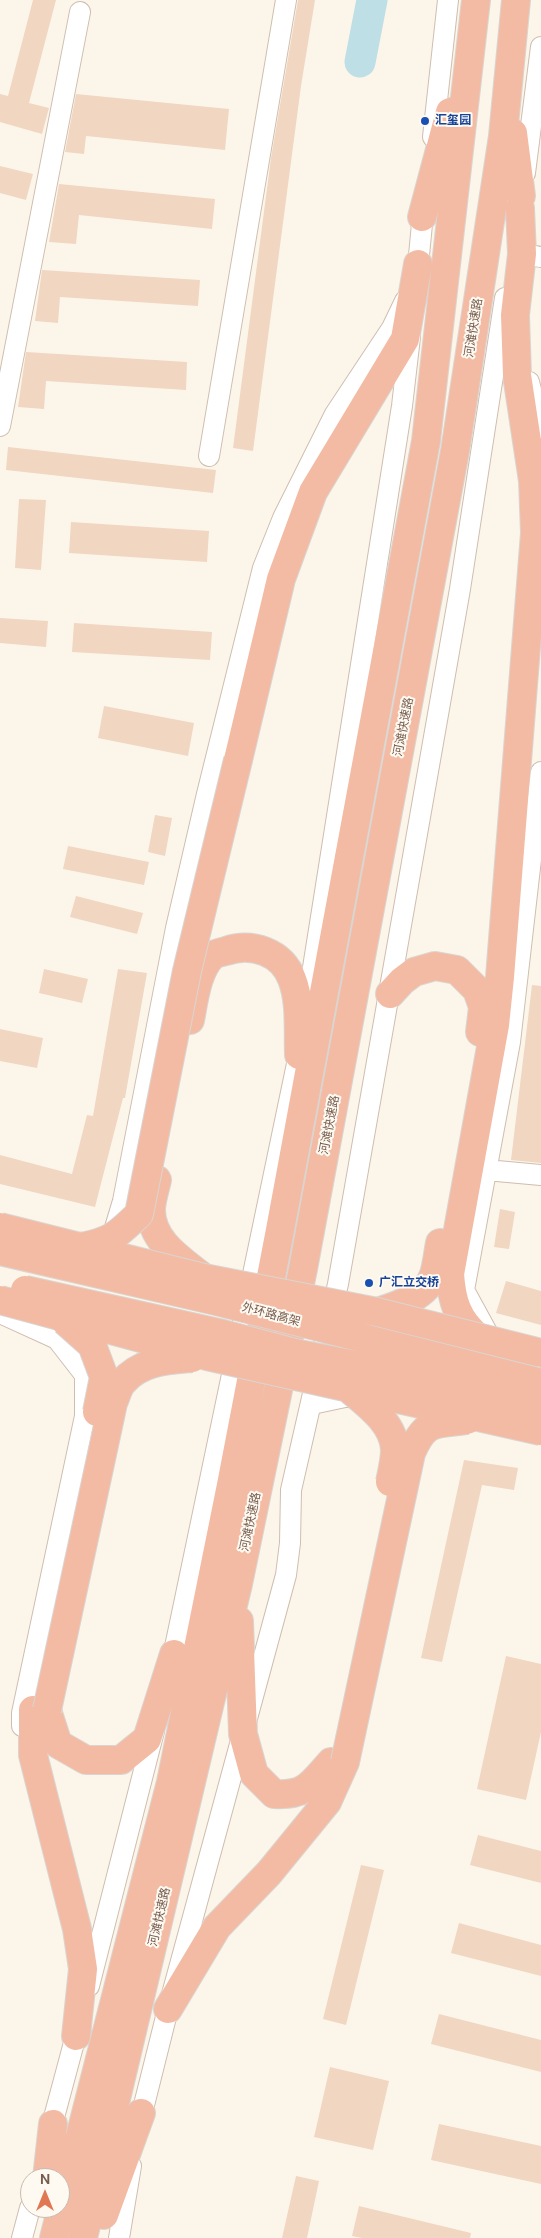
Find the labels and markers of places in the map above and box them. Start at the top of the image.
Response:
place label: 汇玺园 [435,114,471,128]
marker: 汇玺园 [419,115,431,127]
place label: 广汇立交桥 [379,1276,439,1290]
marker: 广汇立交桥 [363,1277,375,1289]

